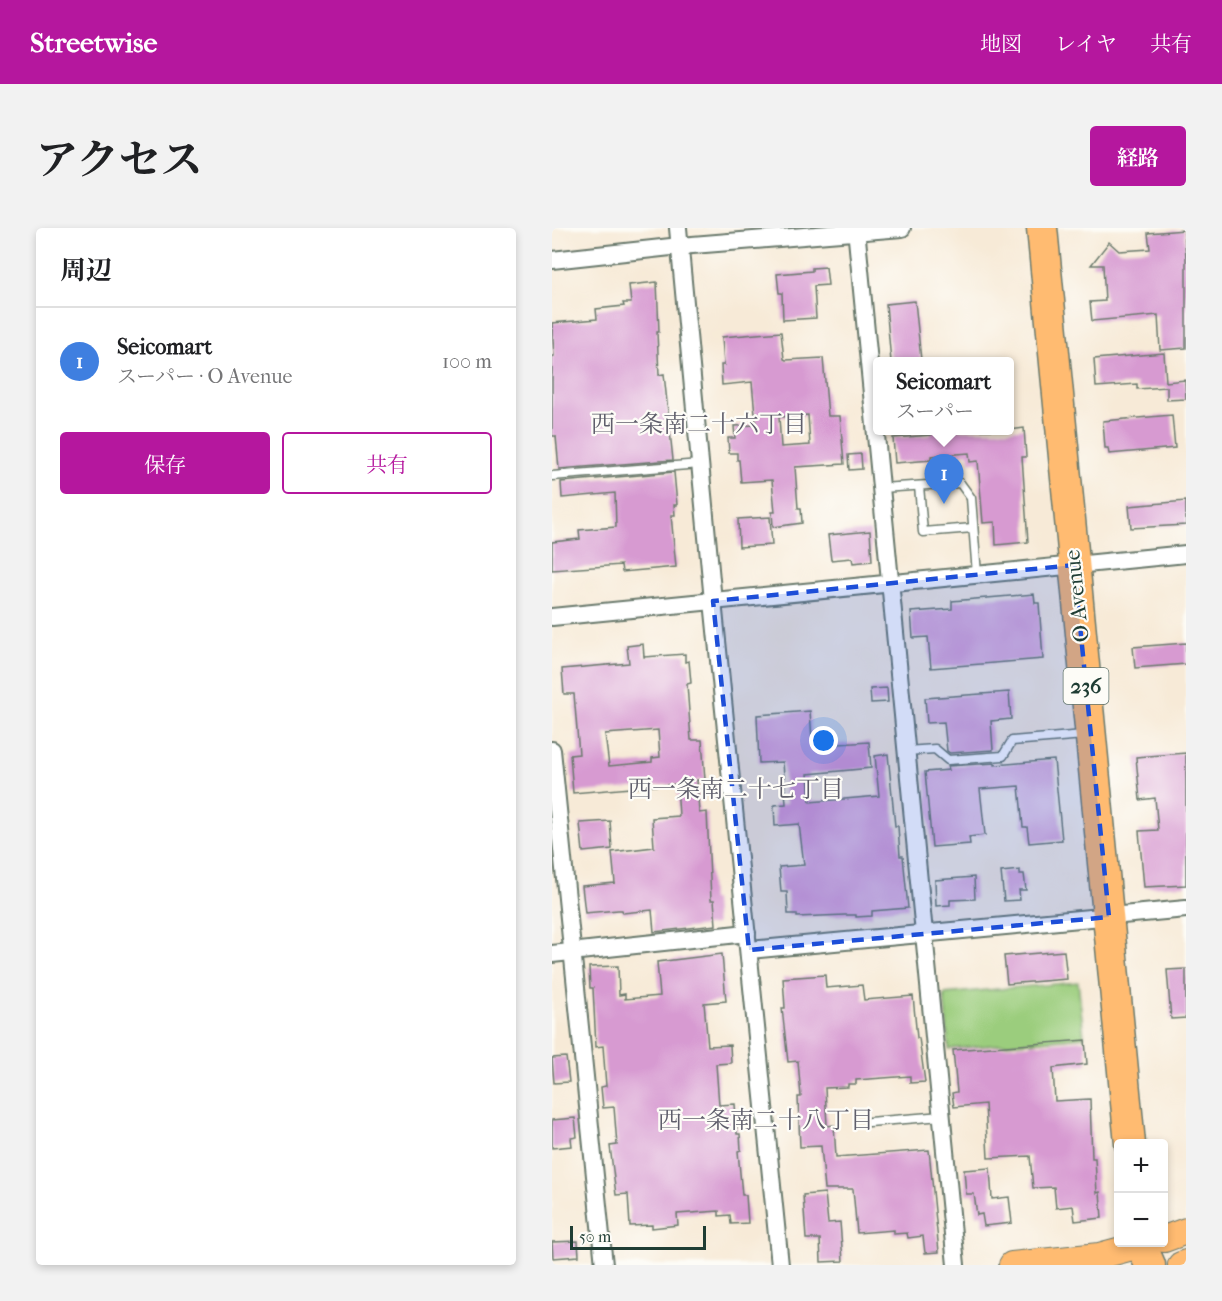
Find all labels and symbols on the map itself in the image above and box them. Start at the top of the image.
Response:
district label: 西一条南二十六丁目 [591,410,807,438]
pin: 1 [924,454,964,504]
street label: O Avenue [1059,548,1095,644]
road number: 236 [1064,668,1108,704]
your location [809,726,838,755]
district label: 西一条南二十七丁目 [628,775,844,803]
district label: 西一条南二十八丁目 [658,1106,874,1134]
scale bar [570,1223,706,1250]

